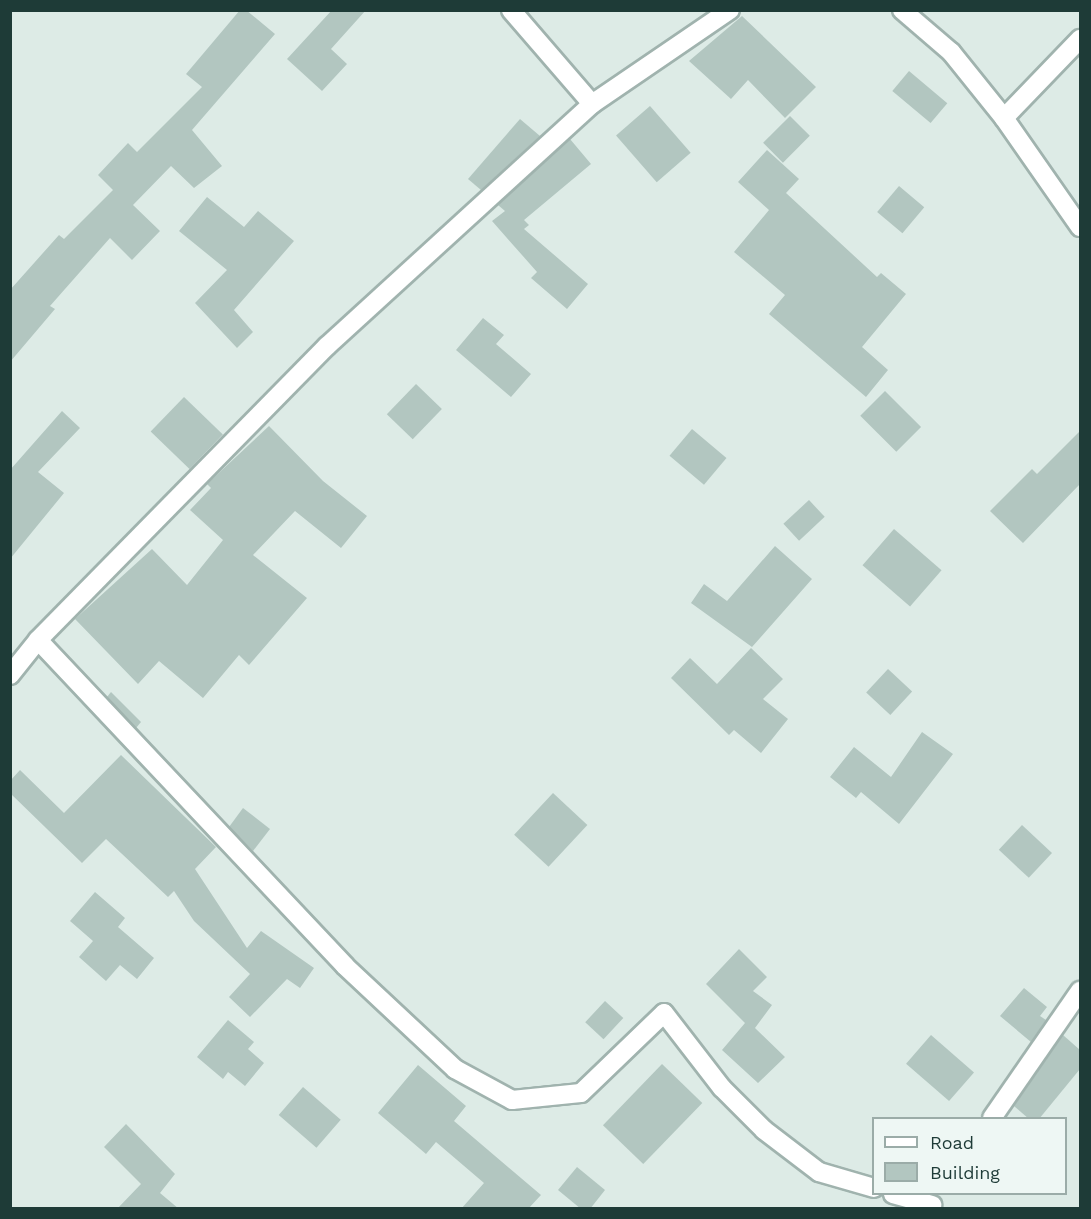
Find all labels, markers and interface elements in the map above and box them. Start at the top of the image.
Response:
legend [872,1117,1067,1195]
text: Road [930,1132,974,1153]
text: Building [930,1162,1000,1183]

